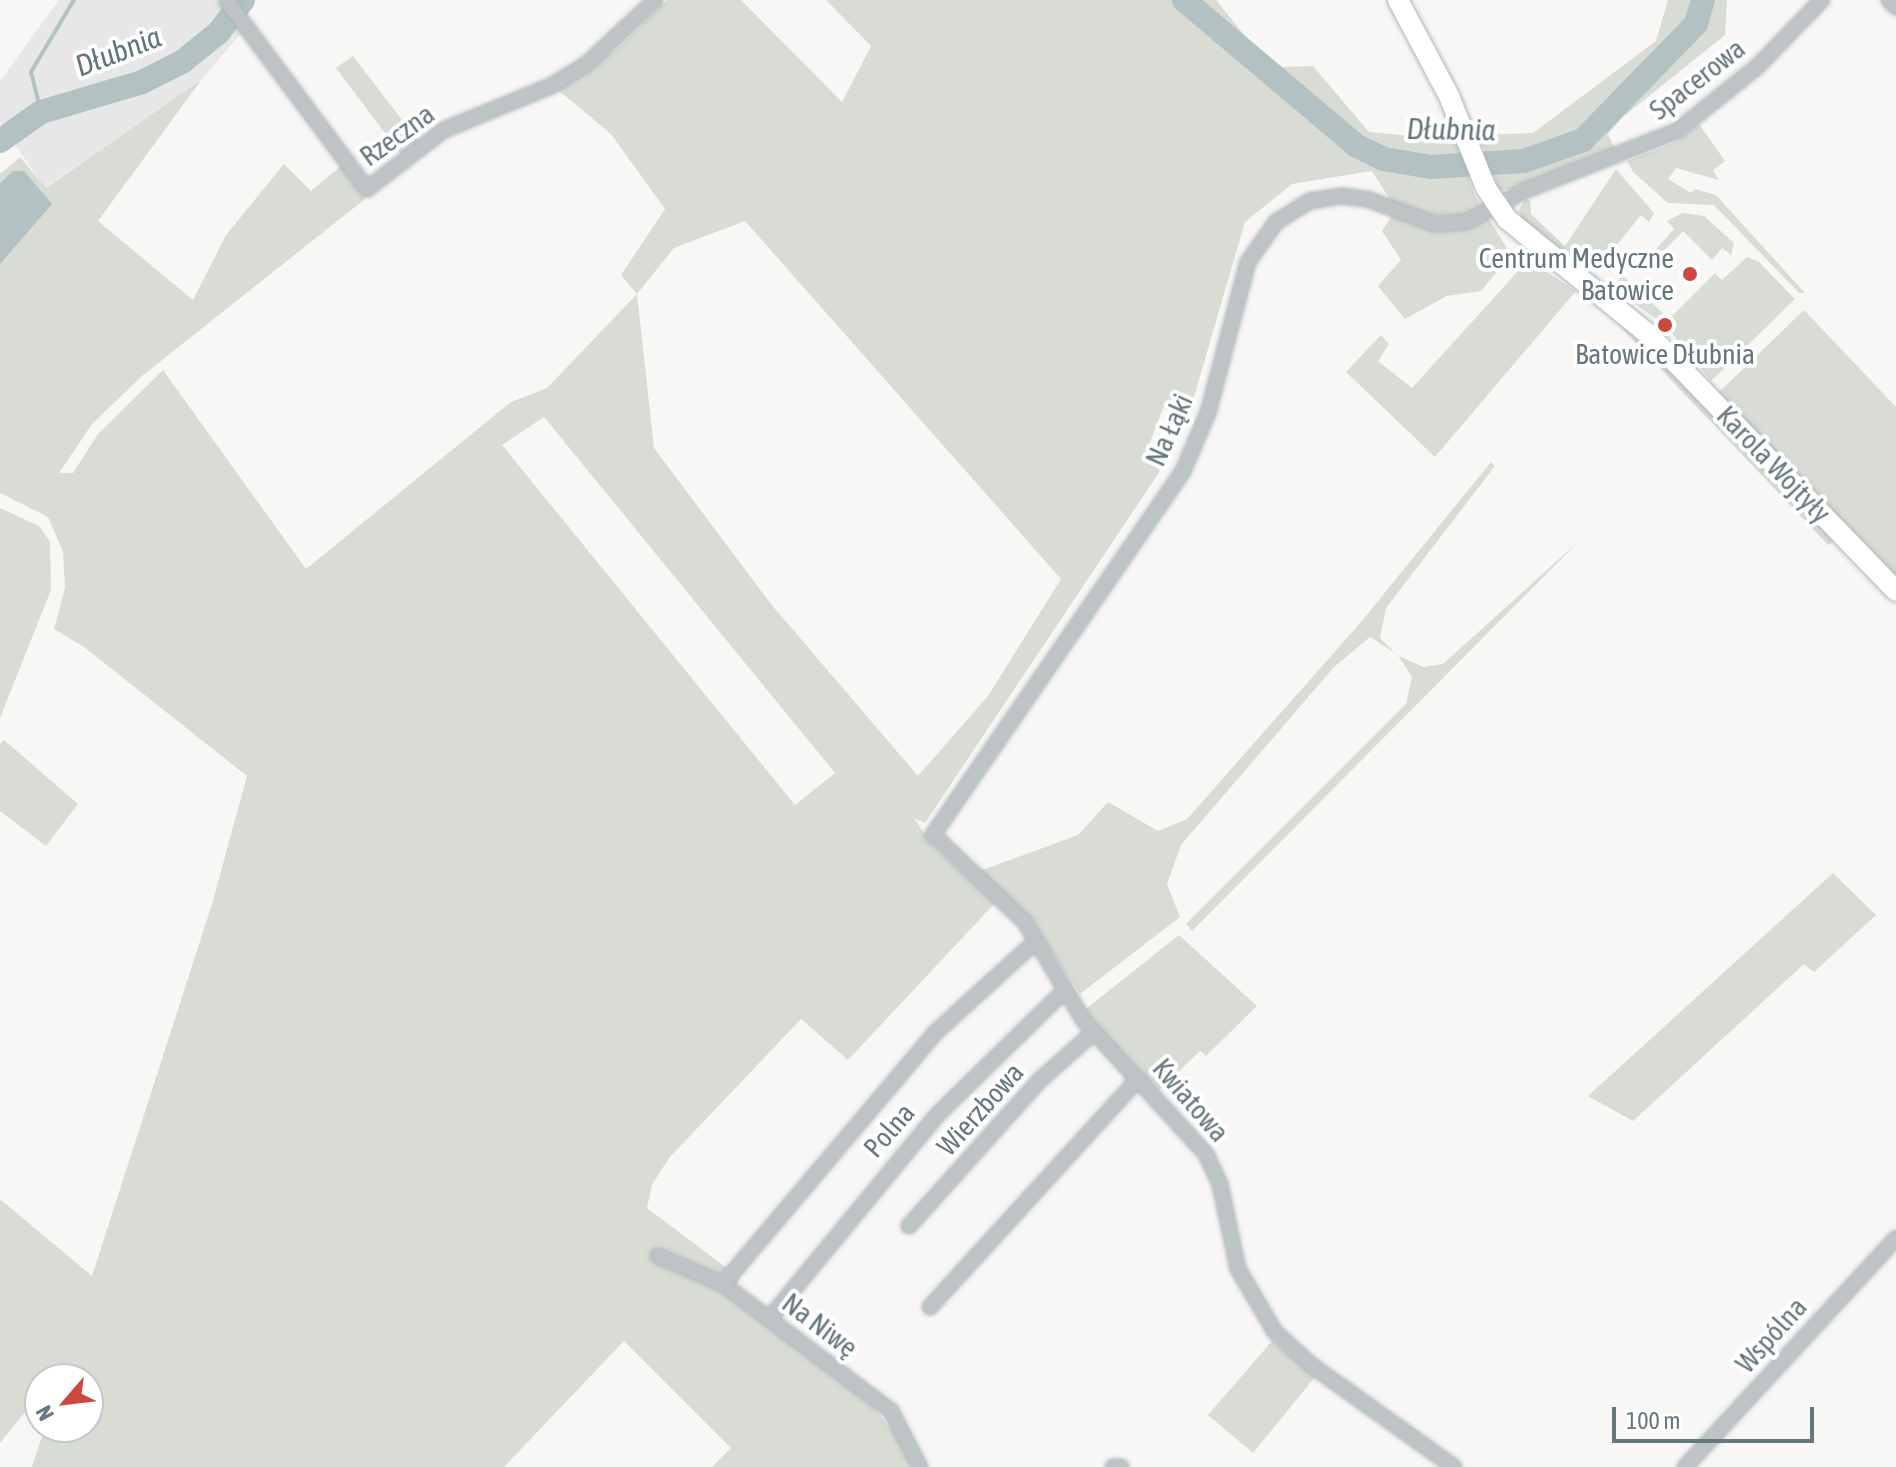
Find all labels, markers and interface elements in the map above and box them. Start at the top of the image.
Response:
water label: Dłubnia [70,18,166,84]
street label: Spacerowa [1643,31,1751,127]
street label: Rzeczna [353,97,441,173]
water label: Dłubnia [1406,110,1496,148]
place label: Centrum Medyczne Batowice [1479,241,1674,307]
marker: Centrum Medyczne Batowice [1681,265,1699,283]
marker: Batowice Dłubnia [1656,316,1674,334]
place label: Batowice Dłubnia [1575,337,1755,371]
street label: Na Łąki [1138,389,1200,471]
street label: Karola Wojtyły [1710,399,1838,529]
street label: Kwiatowa [1146,1052,1236,1148]
street label: Wierzbowa [930,1056,1030,1162]
street label: Polna [856,1096,922,1164]
street label: Na Niwę [776,1286,864,1364]
street label: Wspólna [1728,1290,1814,1380]
north arrow [24,1363,104,1443]
scale bar [1616,1391,1818,1441]
text: N [30,1401,59,1425]
text: 100 m [1626,1407,1680,1434]

